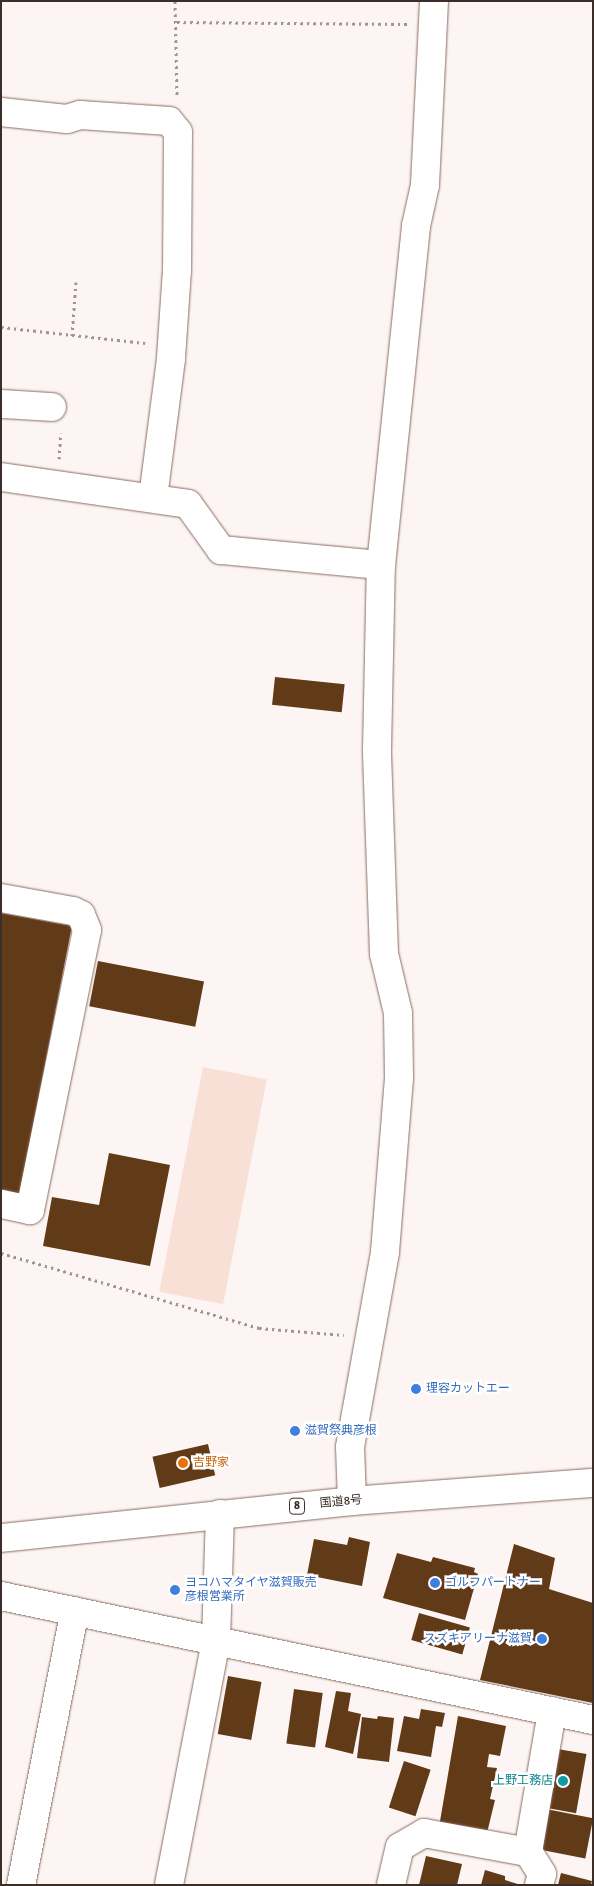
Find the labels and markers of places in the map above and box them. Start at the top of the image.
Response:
place label: 理容カットエー [426,1382,510,1396]
marker: 理容カットエー [410,1383,422,1395]
place label: 滋賀祭典彦根 [305,1424,377,1438]
marker: 滋賀祭典彦根 [289,1425,301,1437]
place label: 吉野家 [193,1456,229,1470]
marker: 吉野家 [177,1457,189,1469]
place label: ヨコハマタイヤ滋賀販売 彦根営業所 [185,1576,317,1604]
place label: ゴルフパートナー [445,1576,541,1590]
marker: ゴルフパートナー [429,1577,441,1589]
marker: ヨコハマタイヤ滋賀販売 彦根営業所 [169,1584,181,1596]
place label: スズキアリーナ滋賀 [424,1632,532,1646]
marker: スズキアリーナ滋賀 [536,1633,548,1645]
place label: 上野工務店 [493,1774,553,1788]
marker: 上野工務店 [557,1775,569,1787]

